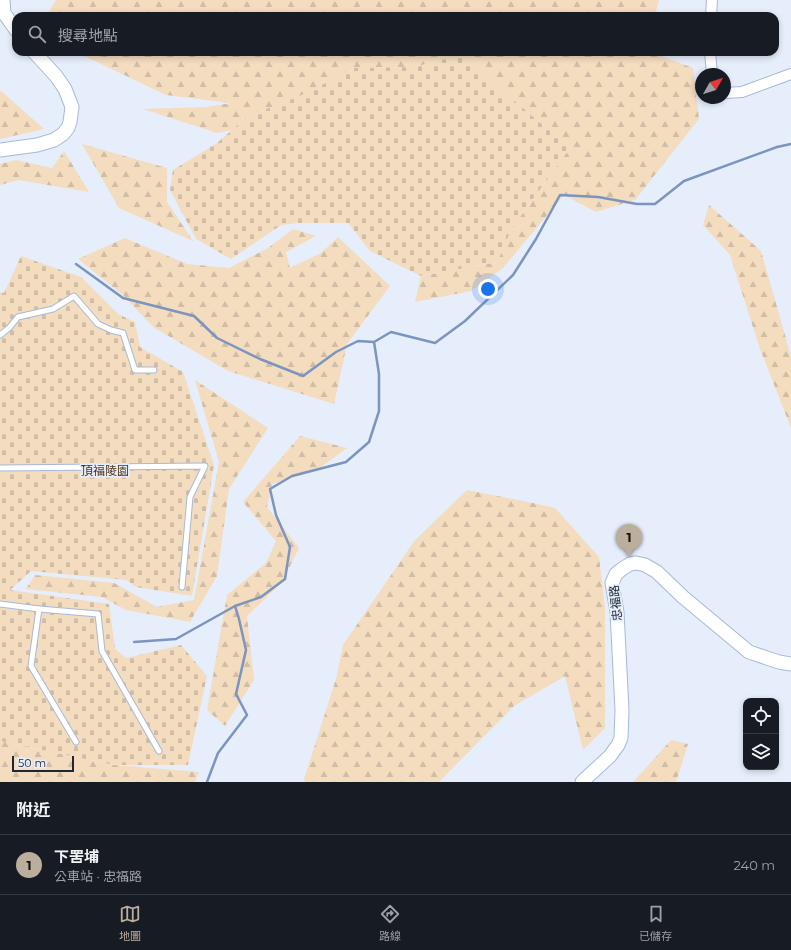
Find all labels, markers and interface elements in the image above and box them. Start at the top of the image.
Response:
search box [12,12,779,56]
icon: search [26,23,48,45]
text: 搜尋地點 [58,26,118,45]
north arrow [695,68,731,104]
your location [478,279,498,299]
park label: 頂福陵園 [81,463,129,478]
pin: 1 [616,524,642,557]
street label: 忠福路 [606,584,625,622]
map controls [743,698,779,770]
button: locate [743,698,779,734]
button: layers [743,734,779,770]
scale bar [12,754,74,773]
text: 50 m [18,756,46,770]
text: 附近 [16,800,50,820]
text: 下罟埔 [54,847,99,866]
text: 1 [26,857,32,873]
text: 240 m [734,857,775,873]
text: 公車站 · 忠福路 [54,868,142,884]
tab: 地圖 [119,903,141,943]
tab: 路線 [379,903,401,943]
tab: 已儲存 [639,903,672,943]

